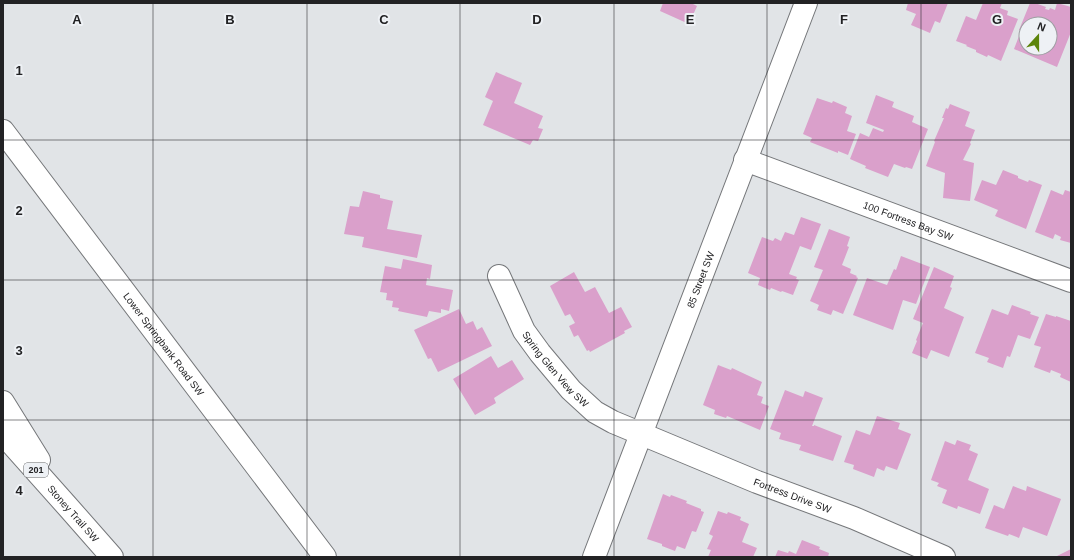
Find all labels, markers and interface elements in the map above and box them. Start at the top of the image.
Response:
text: A [72,12,82,27]
text: B [225,12,235,27]
text: C [379,12,389,27]
text: D [532,12,542,27]
text: E [686,12,695,27]
text: F [840,12,848,27]
text: G [992,12,1002,27]
north arrow [1018,16,1058,56]
text: N [1036,20,1047,34]
text: 1 [15,63,23,78]
street label: 100 Fortress Bay SW [862,199,955,242]
text: 2 [15,203,23,218]
street label: 85 Street SW [684,249,716,309]
street label: Lower Springbank Road SW [122,290,207,398]
street label: Spring Glen View SW [520,329,591,409]
text: 3 [15,343,23,358]
road number: 201 [24,463,48,477]
street label: Fortress Drive SW [752,476,833,515]
text: 4 [15,483,23,498]
street label: Stoney Trail SW [46,483,102,544]

